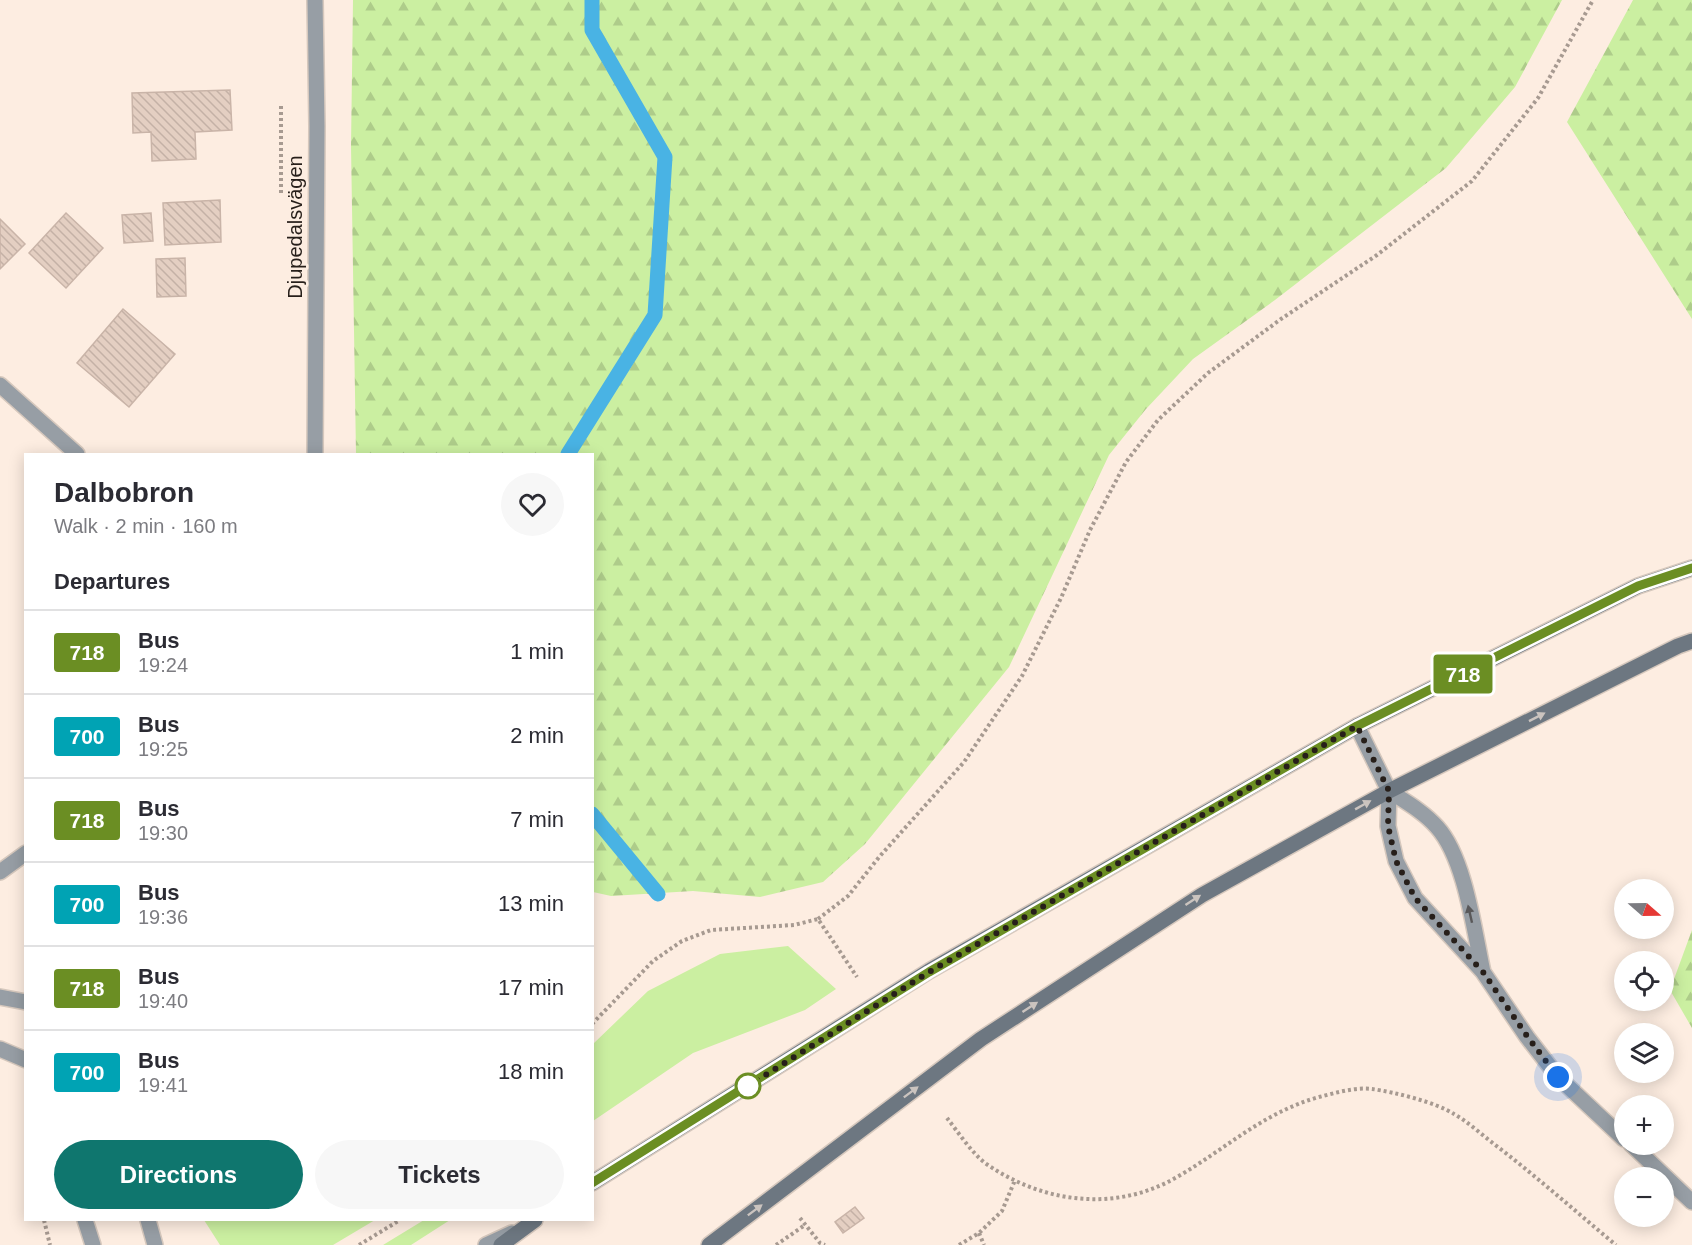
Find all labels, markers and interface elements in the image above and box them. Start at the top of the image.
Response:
street label: Djupedalsvägen [284,155,306,299]
button: heart [501,473,564,536]
text: Dalbobron [54,477,194,508]
text: Walk · 2 min · 160 m [54,515,238,537]
text: Departures [54,569,170,594]
text: Bus [138,628,180,653]
text: 1 min [510,639,564,664]
text: 718 [69,641,105,664]
text: 19:24 [138,654,188,676]
line badge: 718 [1428,654,1498,694]
text: 718 [1445,663,1481,686]
text: Bus [138,712,180,737]
one-way arrow [1528,712,1546,722]
text: 2 min [510,723,564,748]
text: 700 [69,725,105,748]
text: 19:25 [138,738,188,760]
text: Bus [138,796,180,821]
one-way arrow [1355,800,1372,810]
text: 7 min [510,807,564,832]
text: 718 [69,809,105,832]
text: 19:30 [138,822,188,844]
north arrow [1614,879,1674,939]
map controls [1614,879,1674,1227]
text: Bus [138,880,180,905]
text: 13 min [498,891,564,916]
text: 700 [69,893,105,916]
one-way arrow [1185,895,1201,906]
one-way arrow [1465,905,1474,924]
text: 19:36 [138,906,188,928]
button: locate [1614,951,1674,1011]
text: Bus [138,964,180,989]
text: 17 min [498,975,564,1000]
text: 718 [69,977,105,1000]
text: 19:40 [138,990,188,1012]
one-way arrow [1021,1001,1037,1013]
button: layers [1614,1023,1674,1083]
text: Bus [138,1048,180,1073]
text: 18 min [498,1059,564,1084]
text: 700 [69,1061,105,1084]
your location [1543,1062,1573,1092]
unlabelled marker [735,1073,761,1099]
text: 19:41 [138,1074,188,1096]
one-way arrow [903,1086,918,1098]
button: + [1614,1095,1674,1155]
button: Directions [54,1140,303,1209]
button: Tickets [315,1140,564,1209]
button: − [1614,1167,1674,1227]
one-way arrow [748,1204,763,1216]

